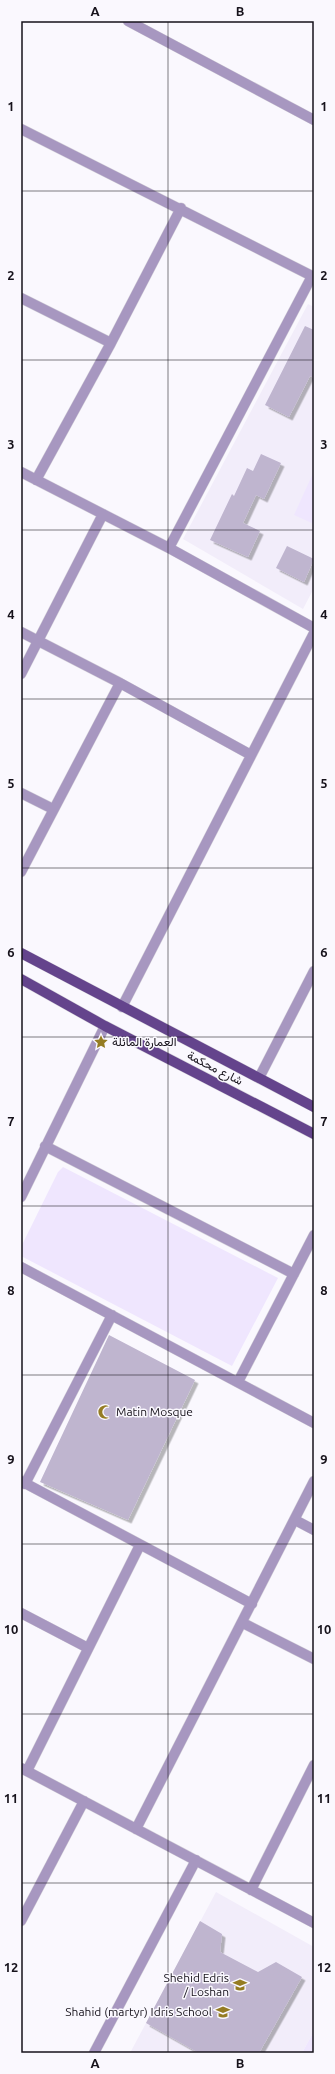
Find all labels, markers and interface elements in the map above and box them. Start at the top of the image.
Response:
text: A [90,4,100,18]
text: B [236,4,245,18]
text: 1 [7,99,15,113]
text: 1 [320,99,328,113]
text: 2 [7,268,15,282]
text: 2 [320,268,328,282]
text: 3 [7,437,15,451]
text: 3 [320,437,328,451]
text: 4 [7,607,15,621]
text: 4 [320,607,328,621]
text: 5 [7,776,15,790]
text: 5 [320,776,328,790]
text: 6 [7,945,15,959]
text: 6 [320,945,328,959]
place icon: العمارة المائلة [93,1034,109,1050]
place label: العمارة المائلة [112,1035,177,1050]
street label: شارع محكمة [184,1048,245,1090]
text: 7 [7,1114,15,1128]
text: 7 [320,1114,328,1128]
text: 8 [7,1283,15,1297]
text: 8 [320,1283,328,1297]
mosque icon: Matin Mosque [97,1404,113,1420]
place label: Matin Mosque [116,1405,193,1418]
text: 9 [7,1452,15,1466]
text: 9 [320,1452,328,1466]
text: 10 [4,1622,18,1636]
text: 10 [317,1622,331,1636]
text: 11 [4,1791,18,1805]
text: 11 [317,1791,331,1805]
text: 12 [4,1960,18,1974]
text: 12 [317,1960,331,1974]
place label: Shehid Edris / Loshan [163,1971,229,1998]
school or university icon: Shehid Edris / Loshan [232,1977,248,1993]
school or university icon: Shahid (martyr) Idris School [215,2004,231,2020]
place label: Shahid (martyr) Idris School [65,2005,212,2019]
text: A [90,2056,100,2070]
text: B [236,2056,245,2070]

